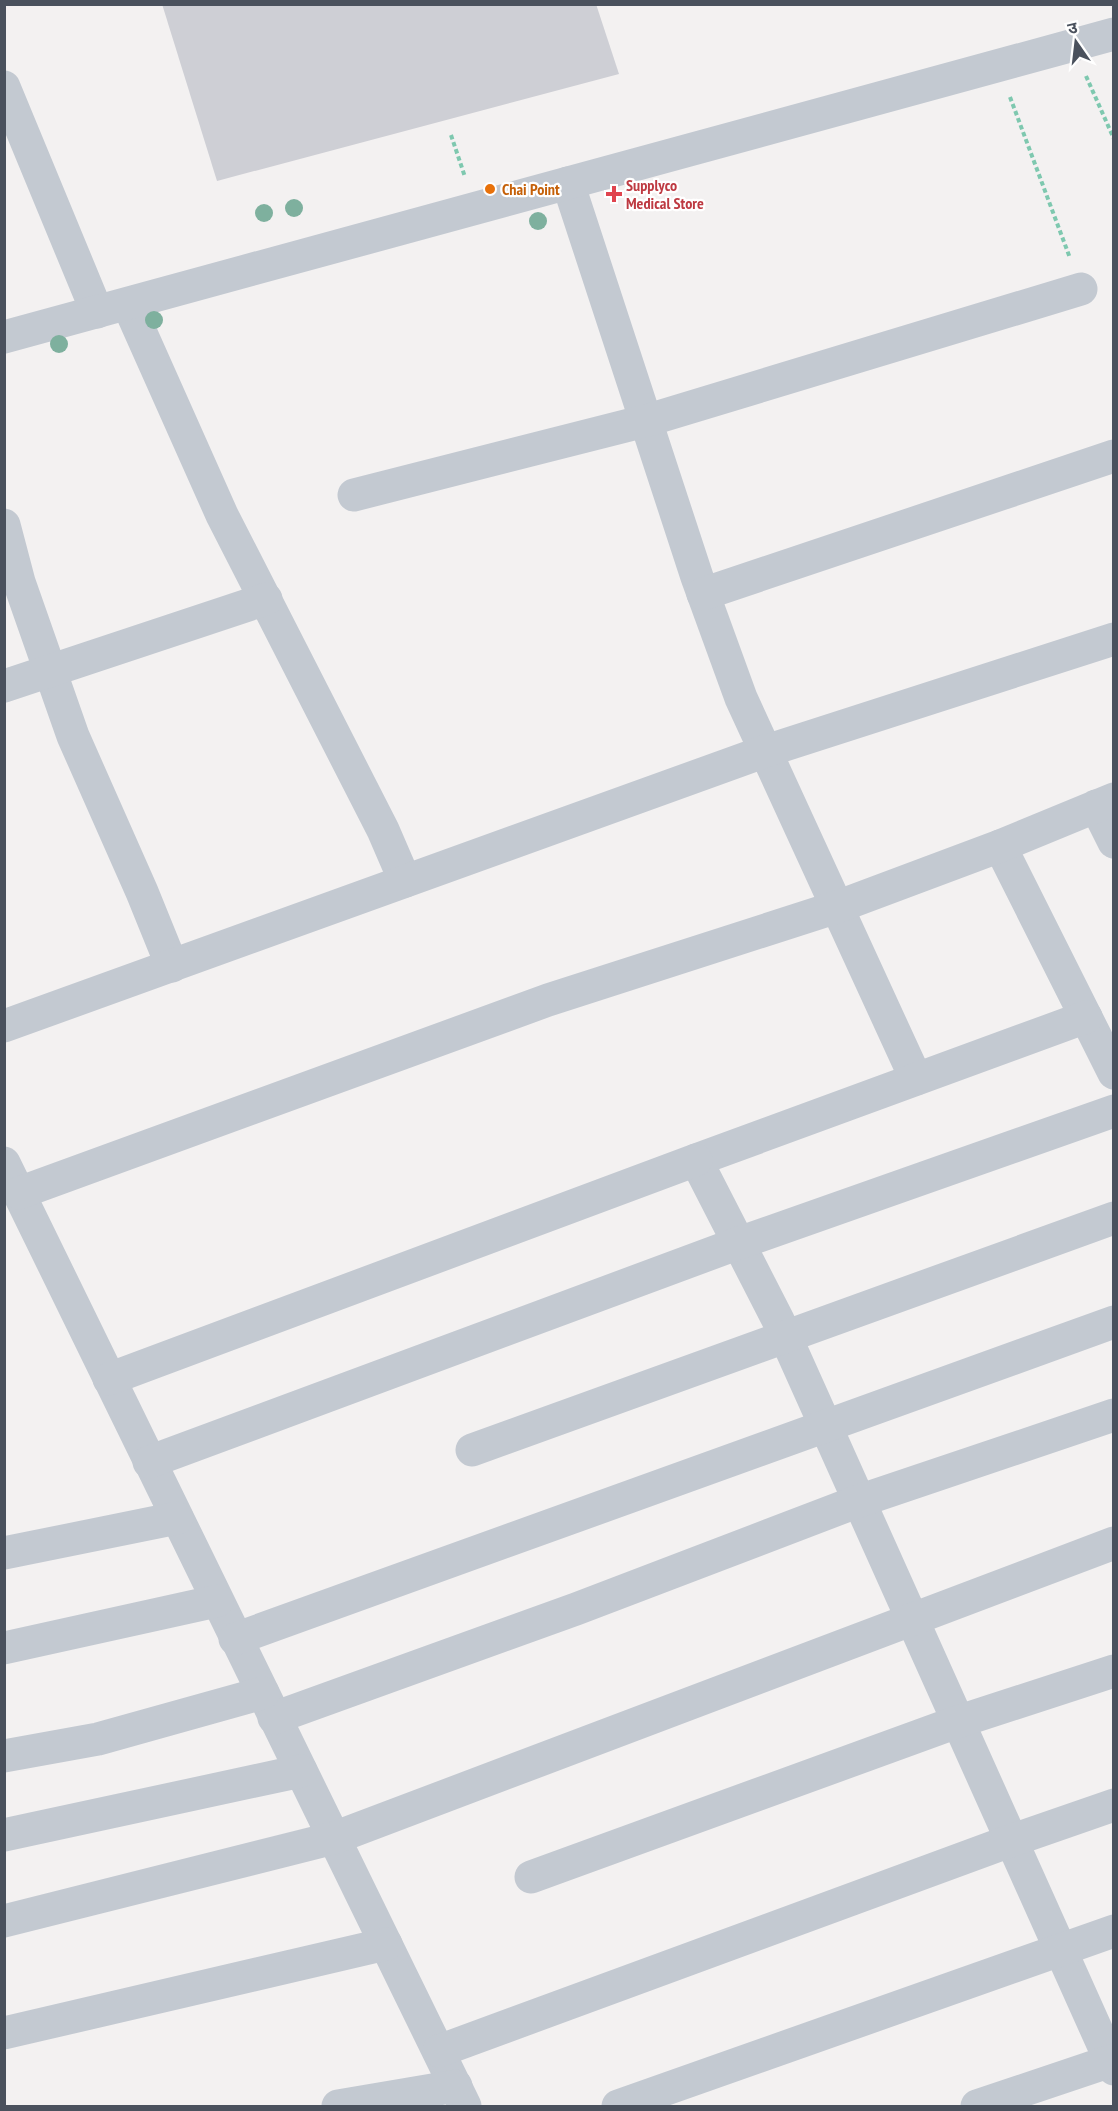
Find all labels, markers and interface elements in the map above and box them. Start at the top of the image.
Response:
north arrow [1046,12,1106,72]
text: उ [1065,16,1080,38]
place label: Supplyco Medical Store [626,175,704,213]
place label: Chai Point [502,179,560,199]
marker: Chai Point [483,182,497,196]
marker: Supplyco Medical Store [607,187,621,201]

